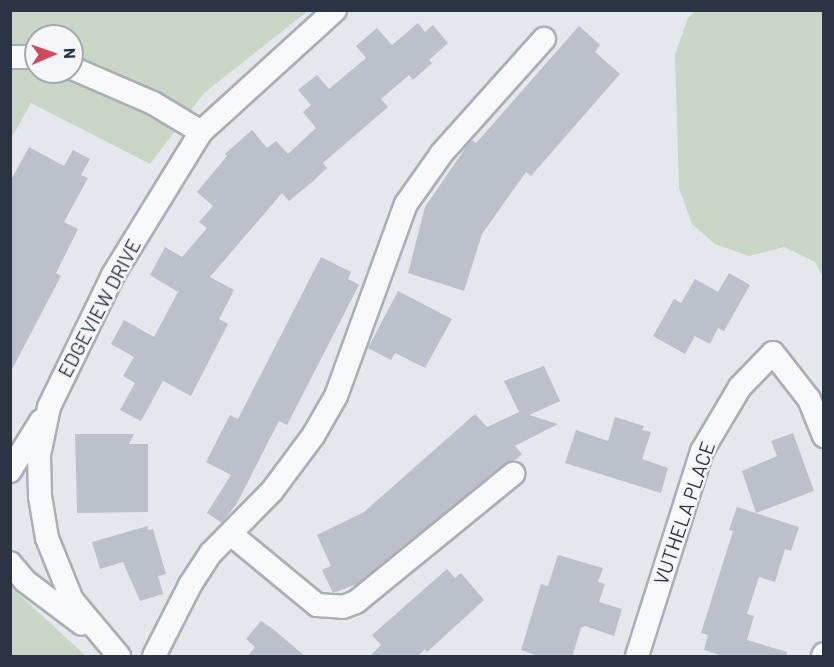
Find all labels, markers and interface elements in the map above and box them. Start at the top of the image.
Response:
north arrow [24,24,84,84]
text: N [61,48,80,59]
street label: EDGEVIEW DRIVE [52,235,146,381]
street label: VUTHELA PLACE [648,438,720,588]

